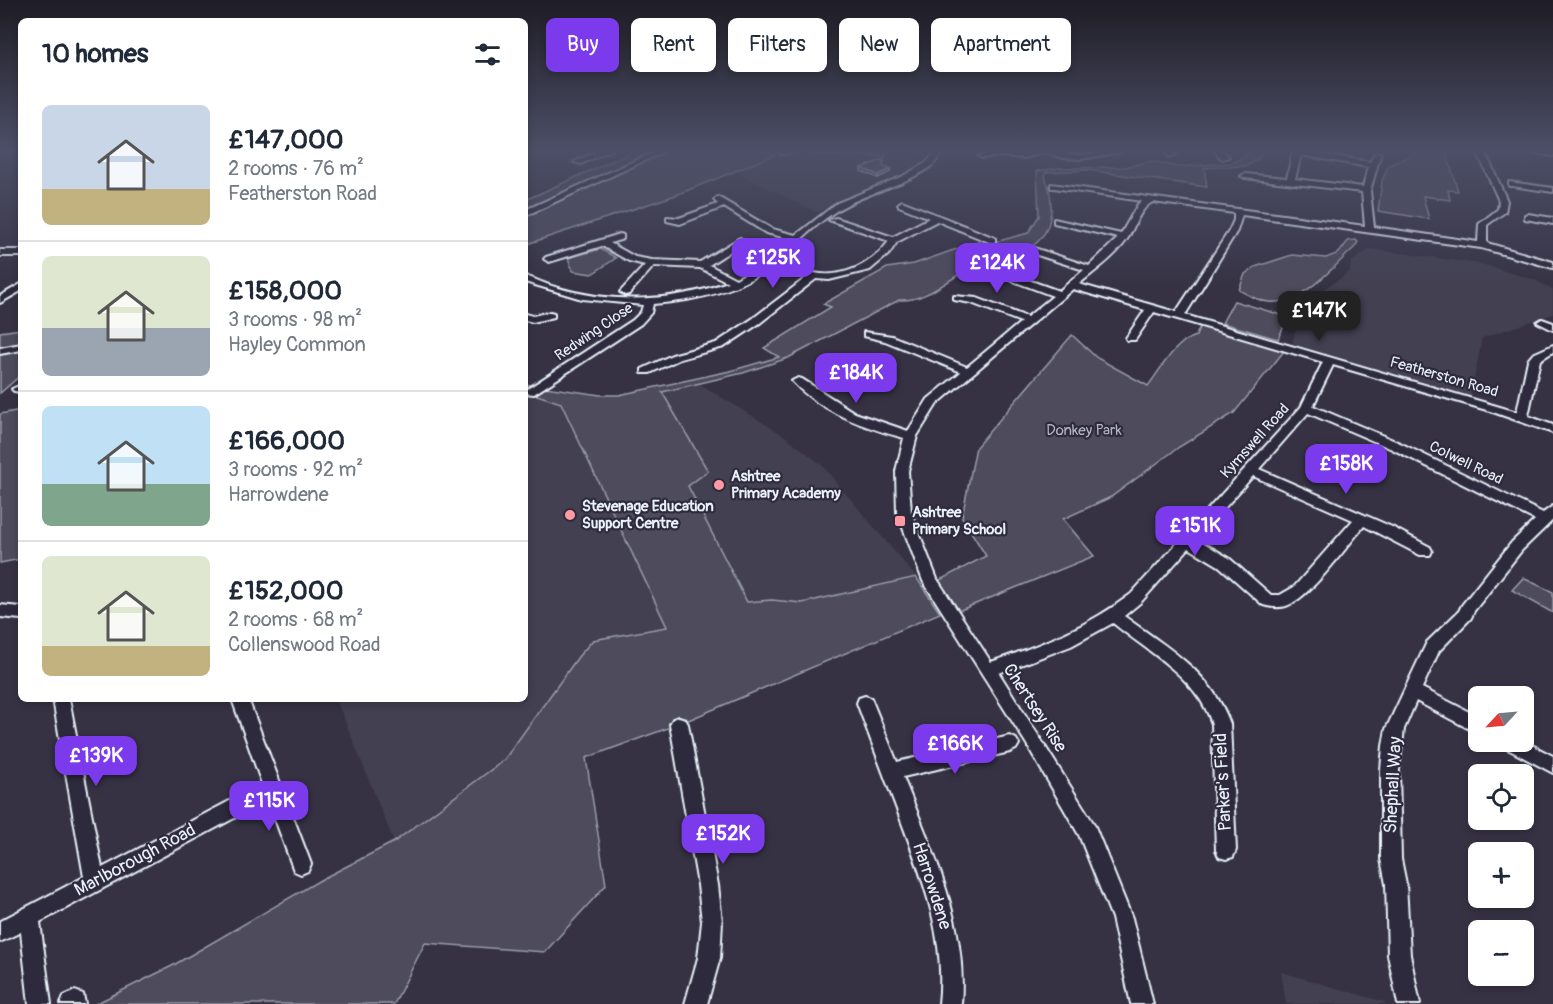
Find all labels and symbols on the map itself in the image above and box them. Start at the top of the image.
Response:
pin: £125K [731,238,815,289]
pin: £124K [955,243,1039,294]
pin: £147K [1277,291,1361,342]
street label: Redwing Close [551,299,637,365]
street label: Featherston Road [1388,352,1500,402]
pin: £184K [814,353,898,404]
street label: Kymswell Road [1216,400,1294,482]
park label: Donkey Park [1046,421,1122,440]
street label: Colwell Road [1426,437,1506,489]
pin: £158K [1304,444,1388,495]
place label: Ashtree Primary Academy [731,467,841,503]
marker: Ashtree Primary Academy [712,478,726,492]
place label: Stevenage Education Support Centre [582,497,714,533]
place label: Ashtree Primary School [912,503,1006,539]
pin: £151K [1153,506,1237,557]
marker: Stevenage Education Support Centre [563,508,577,522]
marker: Ashtree Primary School [893,514,907,528]
street label: Chertsey Rise [998,659,1072,757]
north arrow [1468,686,1534,752]
pin: £166K [913,724,997,775]
street label: Parker's Field [1209,732,1237,832]
pin: £139K [54,736,138,787]
street label: Shephall Way [1379,736,1407,834]
pin: £115K [227,781,311,832]
pin: £152K [681,814,765,865]
street label: Marlborough Road [70,818,200,902]
street label: Harrowdene [907,839,957,933]

